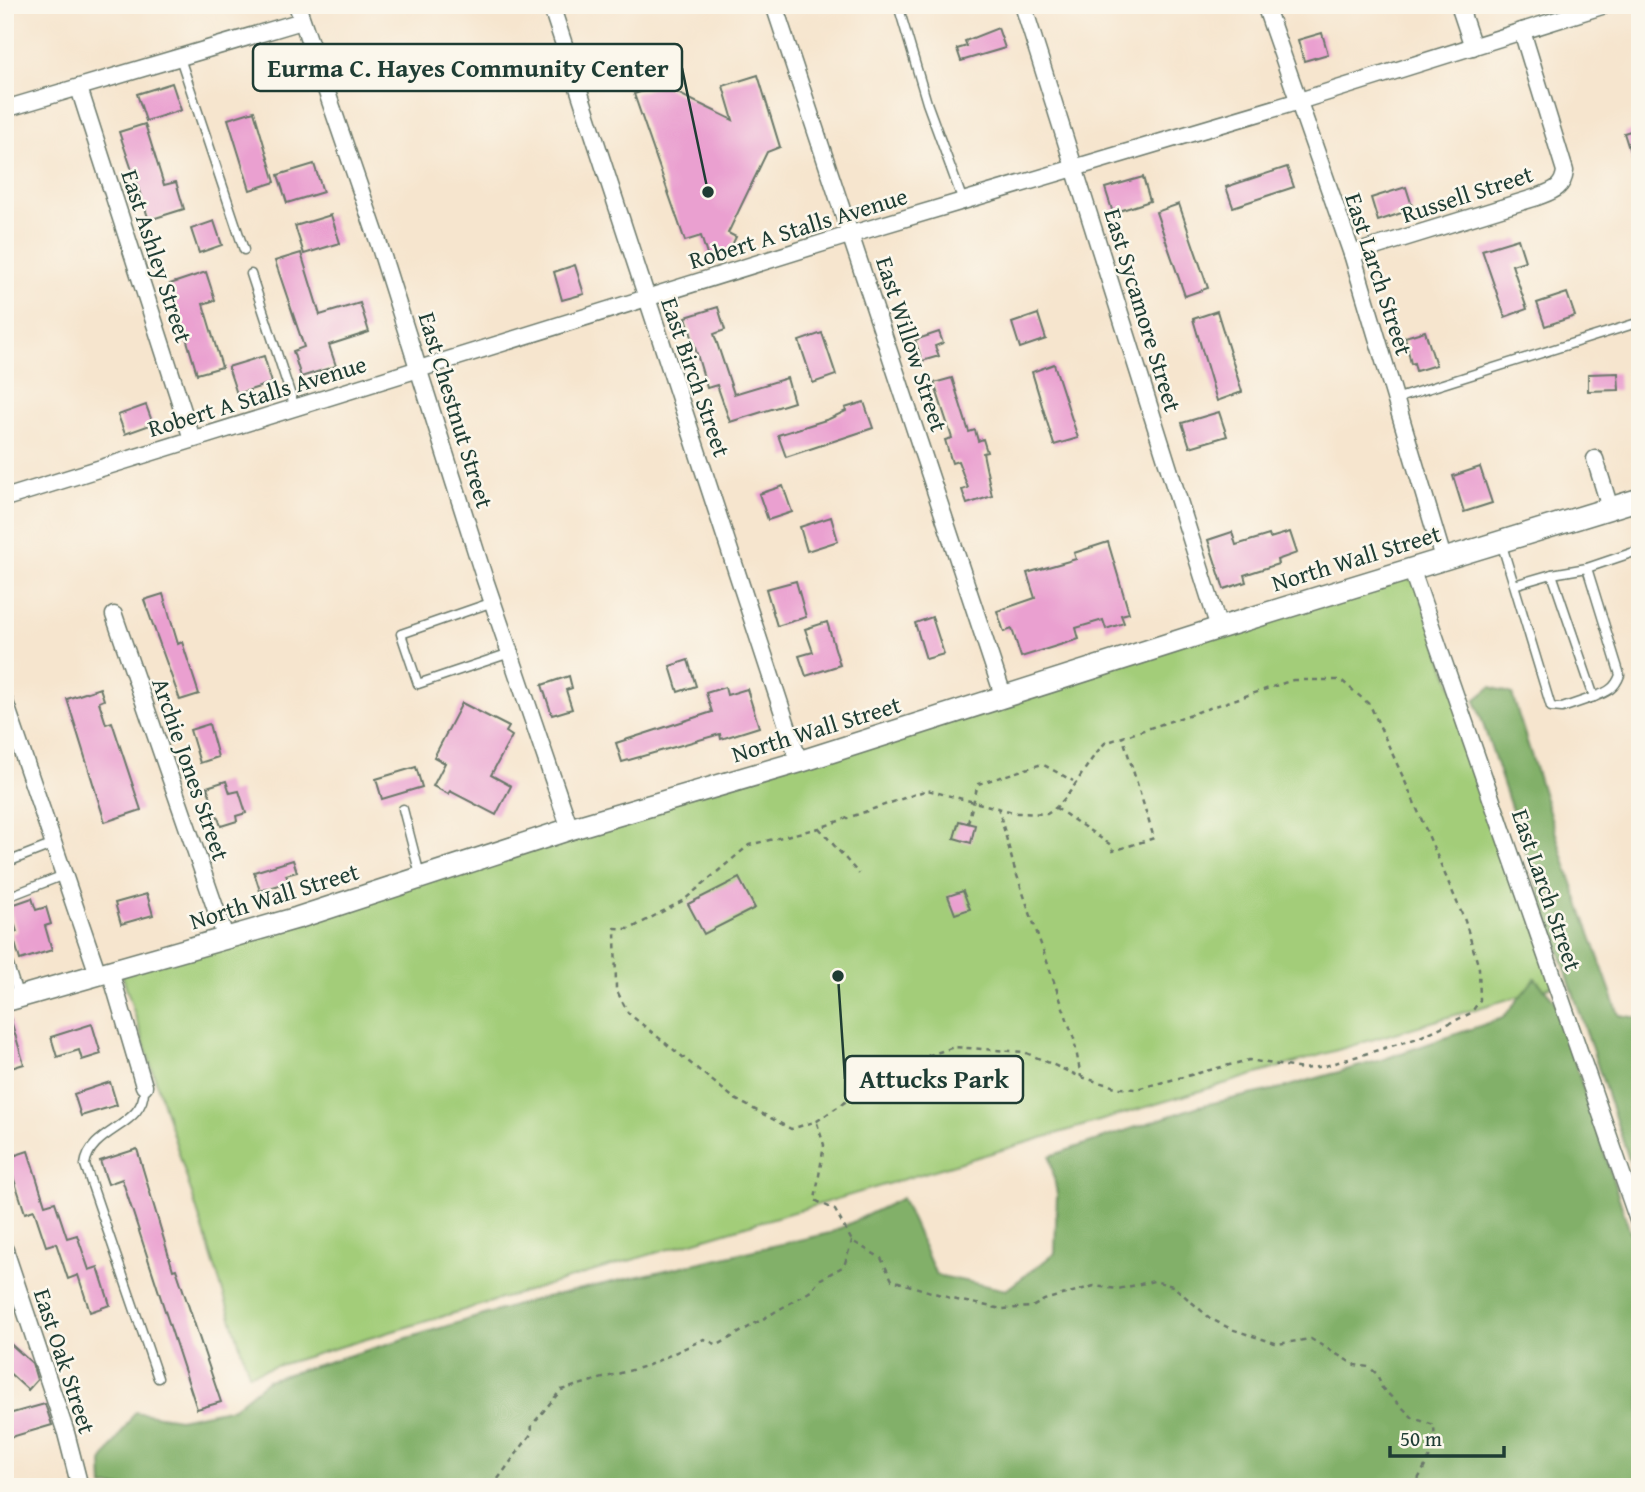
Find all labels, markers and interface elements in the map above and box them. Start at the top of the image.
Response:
callout: Eurma C. Hayes Community Center [253,44,682,91]
text: Eurma C. Hayes Community Center [267,48,669,87]
street label: Russell Street [1397,156,1538,232]
street label: East Ashley Street [113,165,202,348]
street label: Robert A Stalls Avenue [684,178,912,278]
street label: East Larch Street [1336,188,1422,360]
street label: East Sycamore Street [1095,204,1191,417]
street label: East Willow Street [867,252,957,437]
street label: East Birch Street [652,293,740,462]
street label: East Chestnut Street [410,308,503,513]
street label: Robert A Stalls Avenue [143,346,371,446]
street label: North Wall Street [1267,515,1445,600]
street label: Archie Jones Street [143,673,239,866]
street label: North Wall Street [727,686,905,771]
street label: East Larch Street [1503,804,1591,976]
street label: North Wall Street [185,853,363,938]
callout: Attucks Park [845,1056,1023,1103]
text: Attucks Park [859,1059,1009,1098]
street label: East Oak Street [25,1284,105,1439]
scale bar [1390,1415,1503,1459]
text: 50 m [1400,1423,1442,1454]

